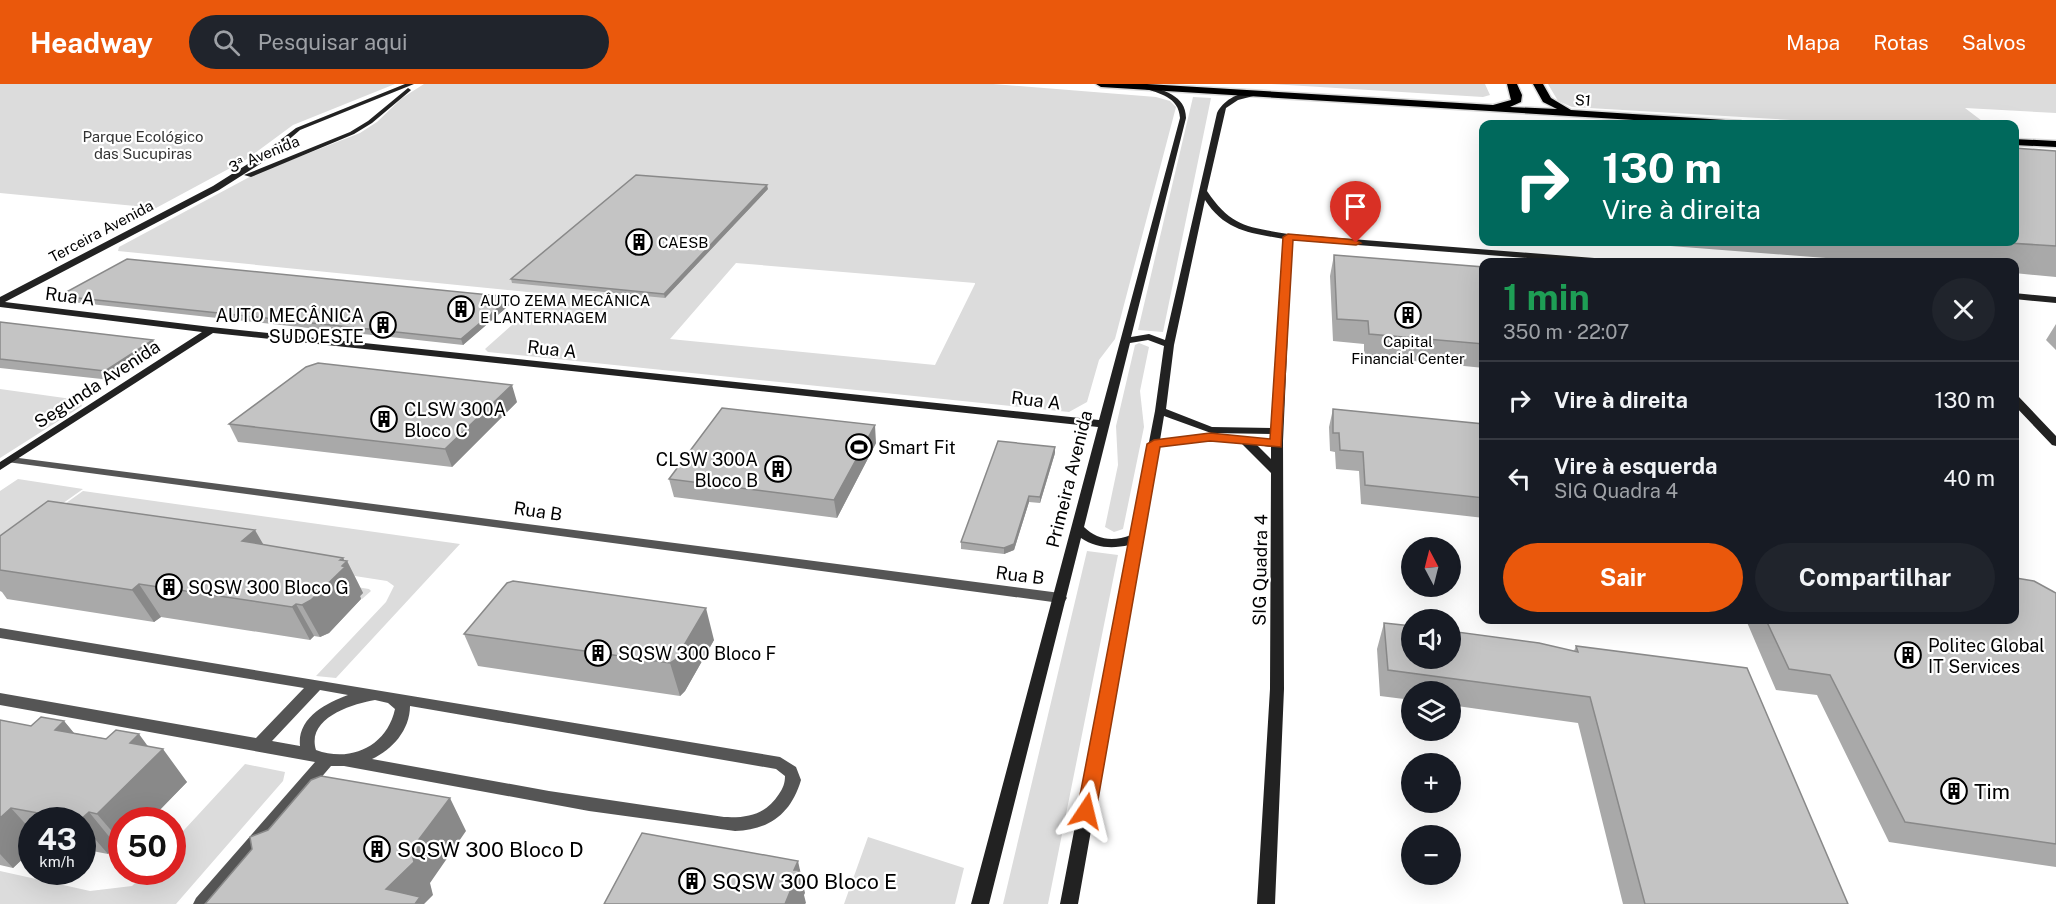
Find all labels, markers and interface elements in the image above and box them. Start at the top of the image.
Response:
search box [189,15,609,69]
text: Headway [30,26,153,59]
icon: search [210,26,243,59]
text: Pesquisar aqui [258,29,408,55]
text: Mapa [1786,30,1840,55]
text: Rotas [1873,30,1929,55]
text: Salvos [1962,30,2026,55]
street label: S1 [1574,91,1592,109]
park label: Parque Ecológico das Sucupiras [82,128,204,162]
street label: 3ª Avenida [226,132,302,176]
text: 130 m [1602,143,1722,192]
icon: right [1503,144,1581,222]
pin [1330,181,1381,243]
icon: arrive [1339,190,1372,223]
text: Vire à direita [1602,193,1761,225]
street label: Terceira Avenida [46,196,156,266]
building icon: CAESB [624,227,654,257]
place label: CAESB [658,234,708,251]
text: 1 min [1503,276,1590,318]
button: close [1932,278,1995,341]
street label: Rua A [44,283,96,309]
place label: AUTO ZEMA MECÂNICA E LANTERNAGEM [480,292,651,326]
building icon: AUTO ZEMA MECÂNICA E LANTERNAGEM [446,294,476,324]
building icon: Capital Financial Center [1393,300,1423,330]
place label: AUTO MECÂNICA SUDOESTE [215,305,364,347]
building icon: AUTO MECÂNICA SUDOESTE [368,310,398,340]
text: 350 m · 22:07 [1503,320,1629,344]
place label: Capital Financial Center [1351,333,1465,367]
street label: Segunda Avenida [30,336,164,432]
street label: Rua A [526,336,578,362]
icon: right [1503,384,1536,417]
street label: Rua A [1010,387,1062,413]
text: Vire à direita [1554,387,1688,413]
text: 130 m [1934,387,1995,413]
place label: CLSW 300A Bloco C [404,399,506,441]
building icon: CLSW 300A Bloco C [369,404,399,434]
street label: Primeira Avenida [1042,408,1096,550]
sports icon: Smart Fit [844,432,874,462]
place label: Smart Fit [878,437,956,458]
place label: CLSW 300A Bloco B [656,449,758,491]
text: Vire à esquerda [1554,453,1718,479]
building icon: CLSW 300A Bloco B [763,454,793,484]
icon: left [1503,462,1536,495]
text: 40 m [1943,465,1995,491]
text: SIG Quadra 4 [1554,479,1678,503]
street label: Rua B [512,497,564,525]
street label: SIG Quadra 4 [1249,514,1271,626]
north arrow [1401,537,1461,597]
map controls [1401,537,1461,885]
button: Sair [1503,543,1743,612]
button: Compartilhar [1755,543,1995,612]
street label: Rua B [994,562,1046,588]
building icon: SQSW 300 Bloco G [154,572,184,602]
place label: SQSW 300 Bloco G [188,577,349,598]
button: sound [1401,609,1461,669]
place label: Politec Global IT Services [1928,635,2045,677]
building icon: SQSW 300 Bloco F [583,638,613,668]
building icon: Politec Global IT Services [1893,640,1923,670]
place label: SQSW 300 Bloco F [618,643,776,664]
button: layers [1401,681,1461,741]
button: + [1401,753,1461,813]
building icon: Tim [1939,776,1969,806]
position arrow [1054,779,1118,843]
place label: Tim [1974,779,2010,804]
speed limit sign: 50 [108,807,186,885]
text: 43 [37,821,77,857]
button: − [1401,825,1461,885]
building icon: SQSW 300 Bloco D [362,834,392,864]
place label: SQSW 300 Bloco D [397,837,584,862]
text: km/h [39,853,75,870]
building icon: SQSW 300 Bloco E [677,866,707,896]
place label: SQSW 300 Bloco E [712,869,897,894]

